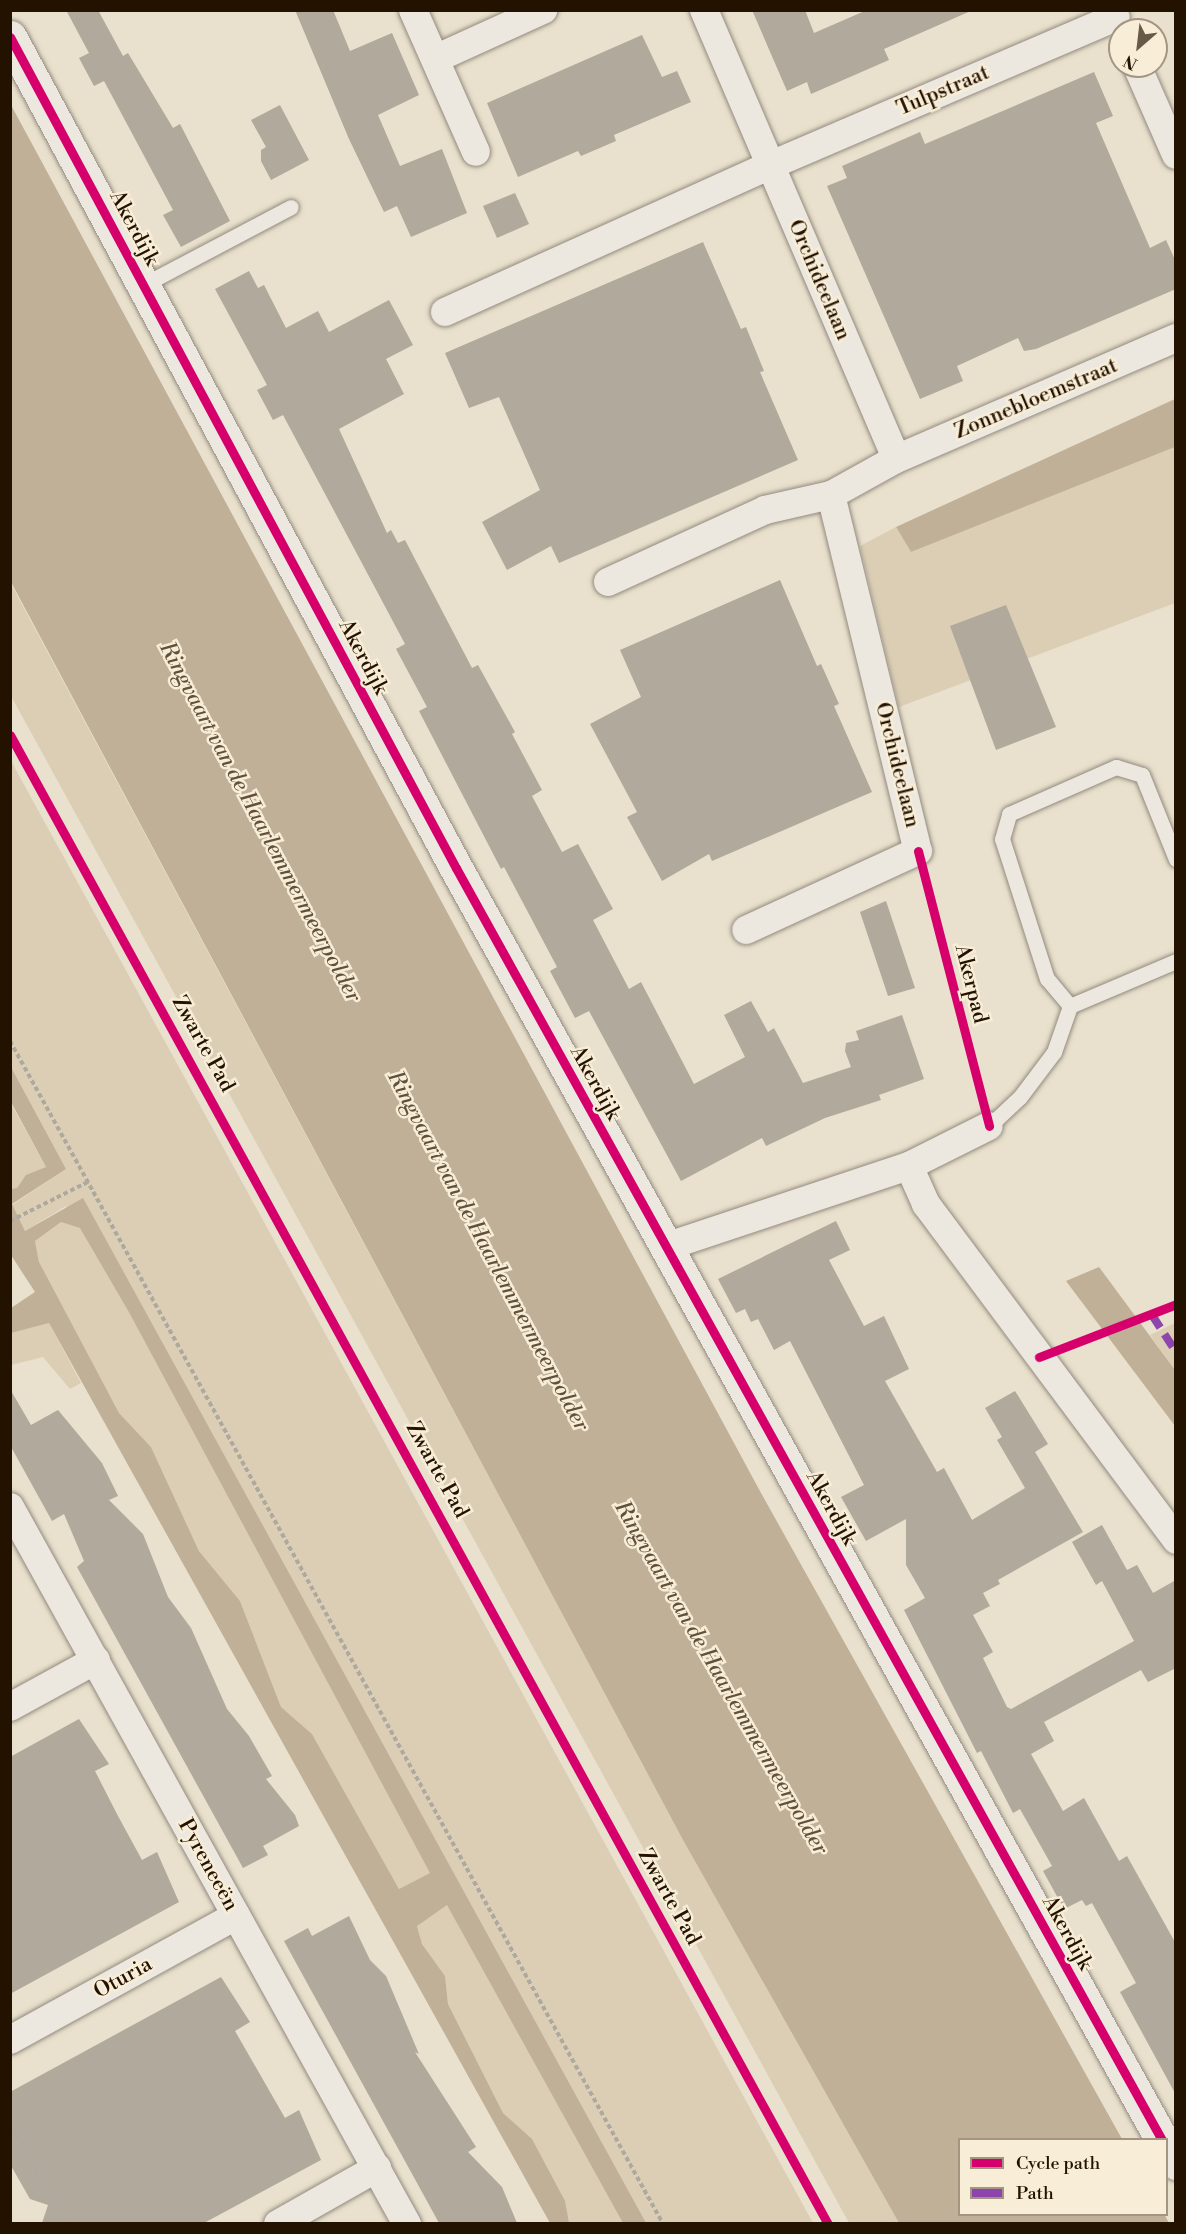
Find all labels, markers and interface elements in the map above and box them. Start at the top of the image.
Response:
north arrow [1108,18,1168,78]
text: N [1120,50,1141,74]
street label: Tulpstraat [893,60,993,122]
street label: Akerdijk [104,186,164,270]
street label: Orchideelaan [782,216,856,344]
street label: Zonnebloemstraat [951,353,1121,445]
street label: Akerdijk [333,615,393,699]
water label: Ringvaart van de Haarlemmermeerpolder [153,637,367,1007]
street label: Orchideelaan [869,700,925,830]
street label: Akerpad [949,942,993,1026]
street label: Zwarte Pad [166,991,240,1097]
street label: Akerdijk [564,1041,626,1125]
water label: Ringvaart van de Haarlemmermeerpolder [381,1066,595,1436]
street label: Zwarte Pad [400,1417,474,1523]
street label: Akerdijk [800,1466,862,1550]
water label: Ringvaart van de Haarlemmermeerpolder [609,1496,833,1860]
street label: Pyreneeën [172,1815,244,1915]
street label: Zwarte Pad [632,1844,706,1950]
street label: Akerdijk [1036,1891,1098,1975]
street label: Oturia [89,1952,157,2004]
legend [958,2138,1168,2216]
text: Cycle path [1016,2152,1100,2175]
text: Path [1016,2182,1054,2205]

